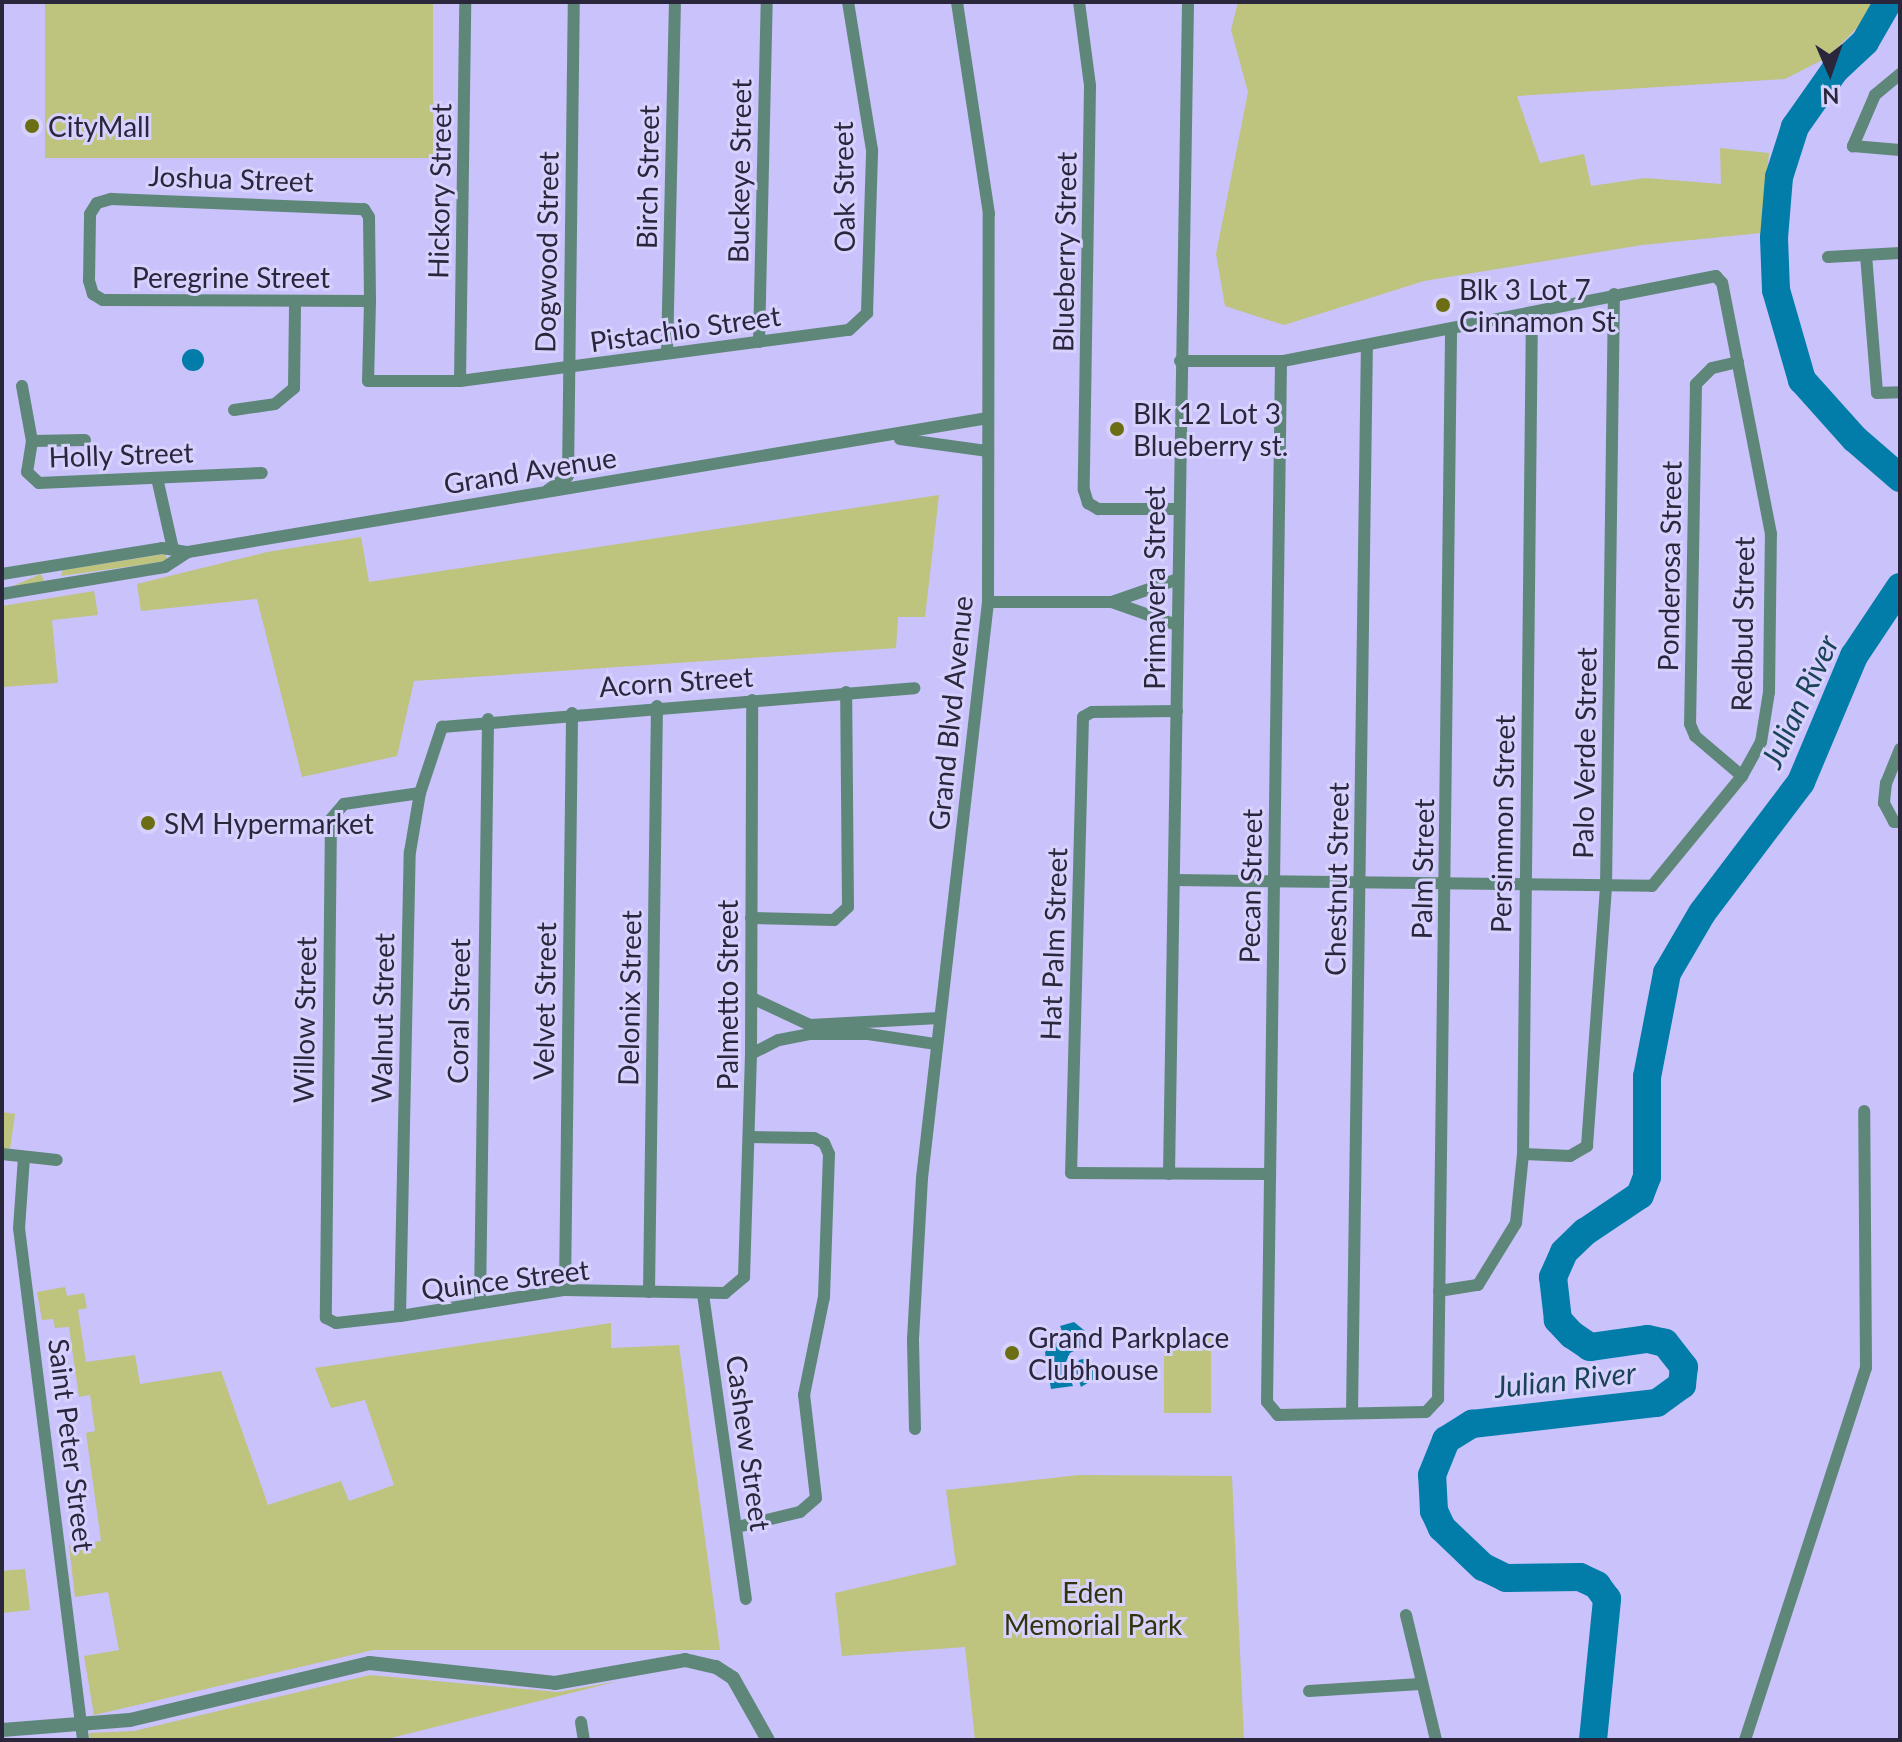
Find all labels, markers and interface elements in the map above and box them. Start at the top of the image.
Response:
north arrow [1790,32,1870,112]
street label: Buckeye Street [721,79,757,263]
text: N [1822,83,1840,110]
street label: Hickory Street [421,103,457,279]
street label: Birch Street [629,105,665,249]
place label: CityMall [48,109,150,143]
marker: CityMall [23,117,41,135]
street label: Oak Street [825,121,861,253]
street label: Dogwood Street [527,151,565,353]
street label: Blueberry Street [1045,151,1083,353]
street label: Joshua Street [148,158,314,198]
street label: Peregrine Street [132,260,330,294]
place label: Blk 3 Lot 7 Cinnamon St [1459,272,1616,338]
marker: Blk 3 Lot 7 Cinnamon St [1434,296,1452,314]
street label: Pistachio Street [588,298,782,358]
place label: Blk 12 Lot 3 Blueberry st. [1133,396,1289,462]
marker: Blk 12 Lot 3 Blueberry st. [1108,420,1126,438]
street label: Holly Street [48,435,194,473]
street label: Grand Avenue [441,440,619,500]
street label: Ponderosa Street [1650,460,1688,672]
street label: Primavera Street [1137,486,1171,690]
street label: Redbud Street [1724,536,1760,712]
street label: Grand Blvd Avenue [921,594,979,832]
water label: Julian River [1753,629,1845,773]
street label: Palo Verde Street [1565,646,1603,860]
street label: Acorn Street [598,659,754,703]
street label: Persimmon Street [1483,715,1521,933]
street label: Chestnut Street [1318,782,1354,976]
street label: Palm Street [1404,798,1440,940]
place label: SM Hypermarket [164,806,374,840]
street label: Pecan Street [1232,808,1268,964]
marker: SM Hypermarket [139,814,157,832]
street label: Hat Palm Street [1033,847,1073,1041]
street label: Palmetto Street [710,900,744,1090]
street label: Delonix Street [611,910,647,1086]
street label: Velvet Street [526,922,562,1080]
street label: Walnut Street [364,933,400,1103]
street label: Willow Street [286,936,322,1104]
street label: Coral Street [440,938,476,1084]
street label: Quince Street [419,1252,591,1306]
place label: Grand Parkplace Clubhouse [1028,1320,1229,1386]
street label: Saint Peter Street [42,1336,102,1554]
marker: Grand Parkplace Clubhouse [1003,1344,1021,1362]
street label: Cashew Street [720,1353,778,1533]
water label: Julian River [1492,1354,1638,1404]
park label: Eden Memorial Park [1004,1575,1182,1641]

